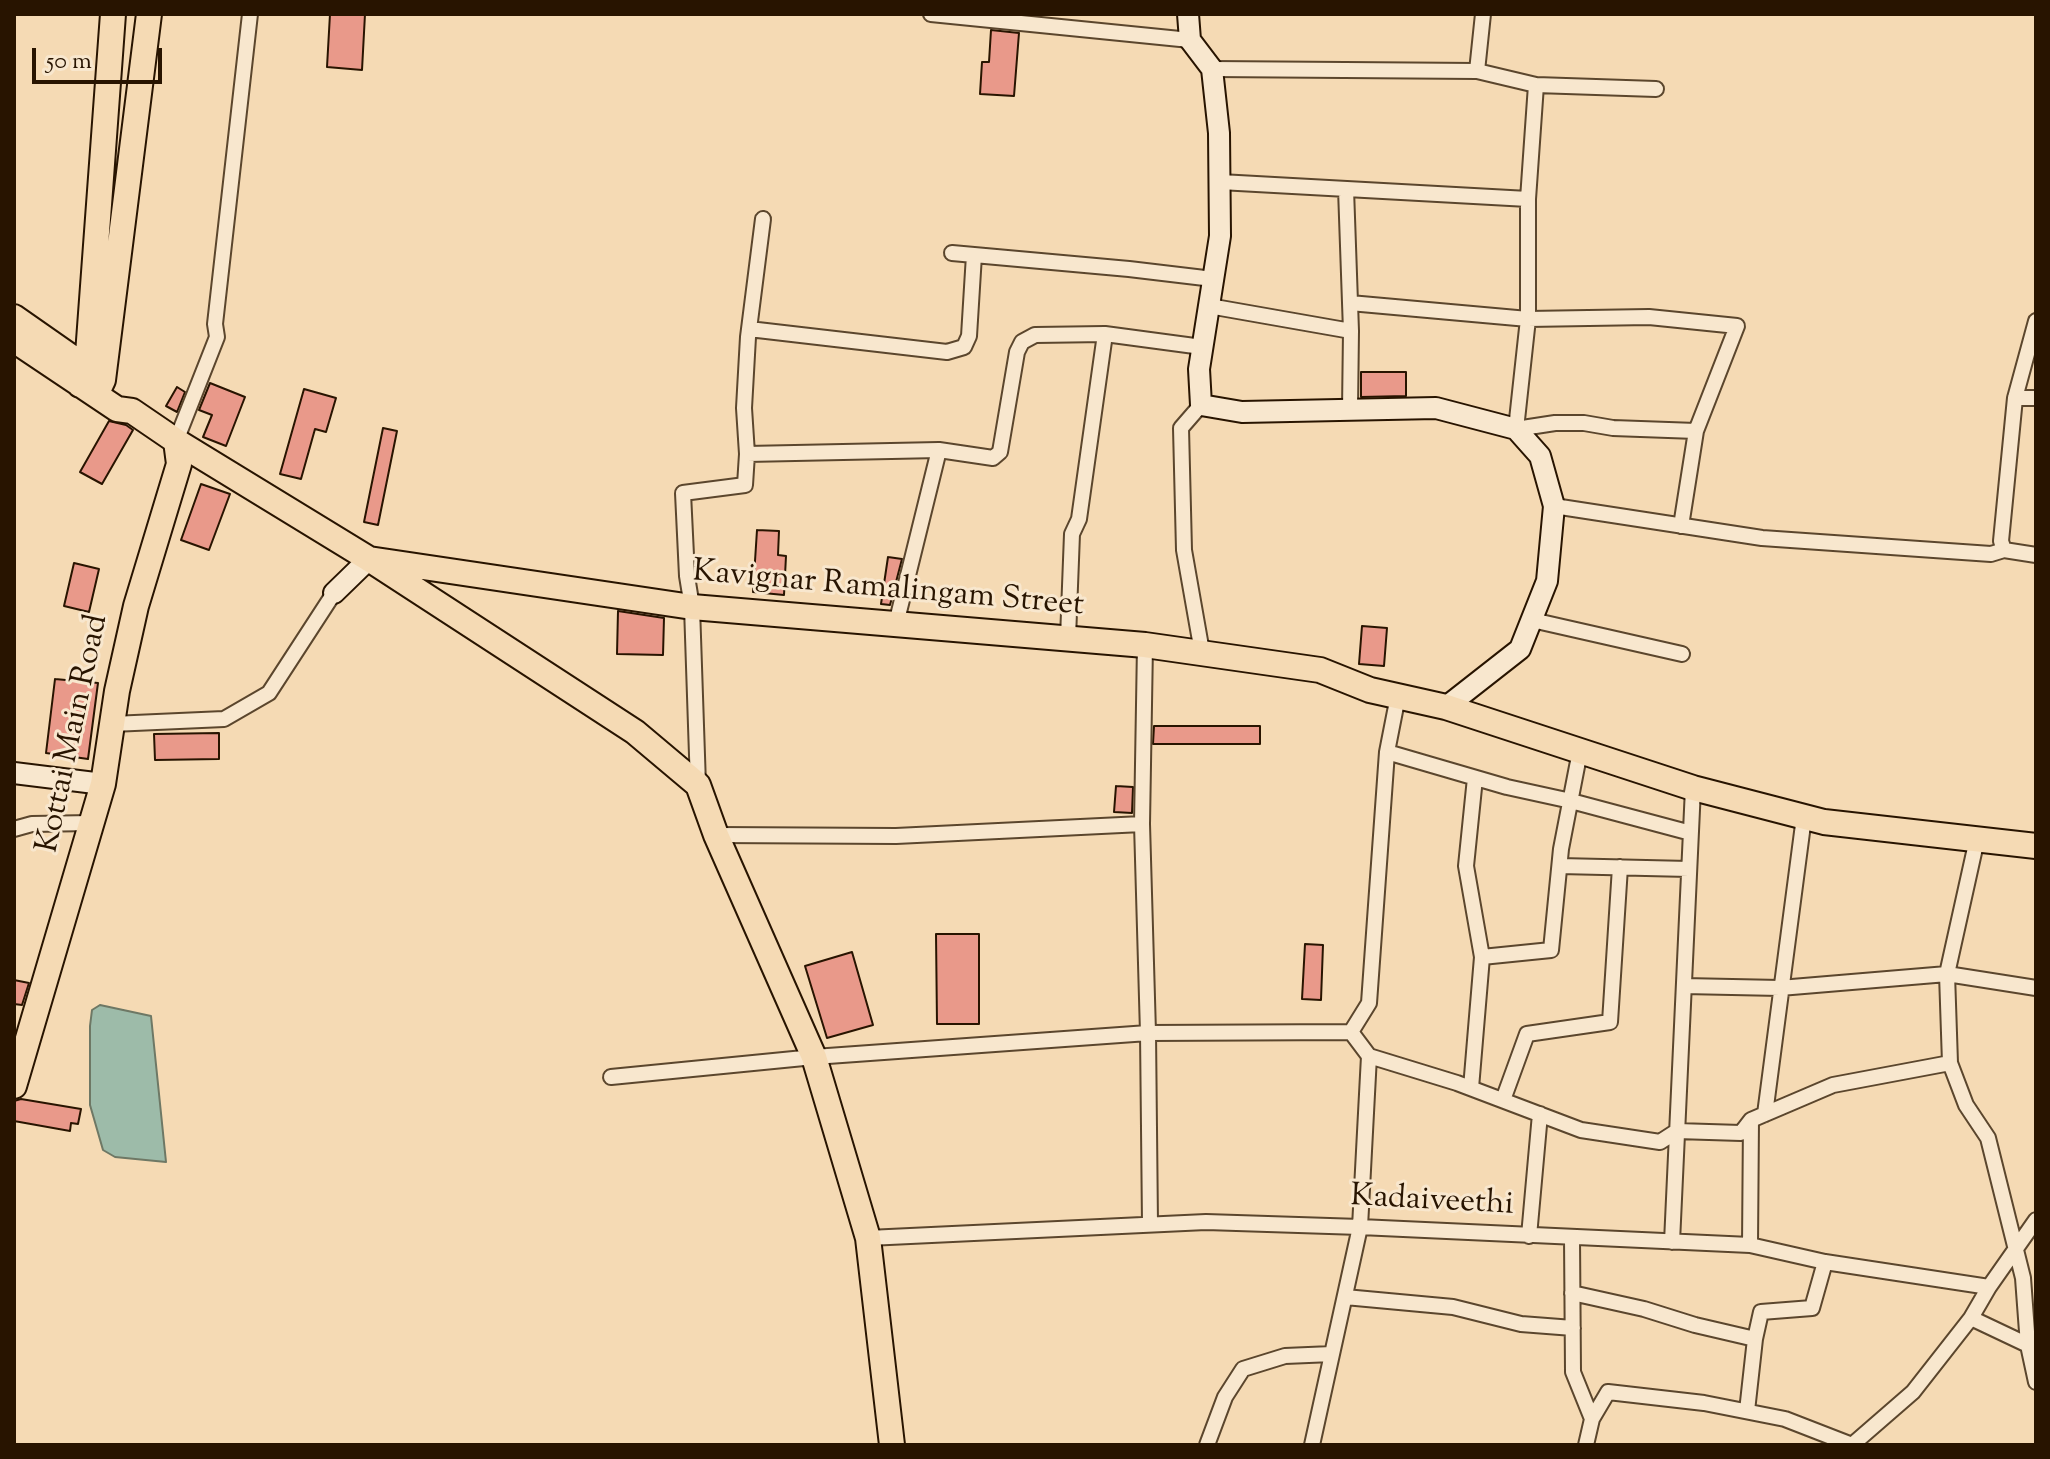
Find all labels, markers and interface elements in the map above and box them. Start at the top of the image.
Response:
scale bar [36,32,166,82]
text: 50 m [46,45,92,79]
street label: Kavignar Ramalingam Street [691,555,1085,627]
street label: Kottai Main Road [31,611,119,857]
street label: Kadaiveethi [1349,1180,1515,1226]

